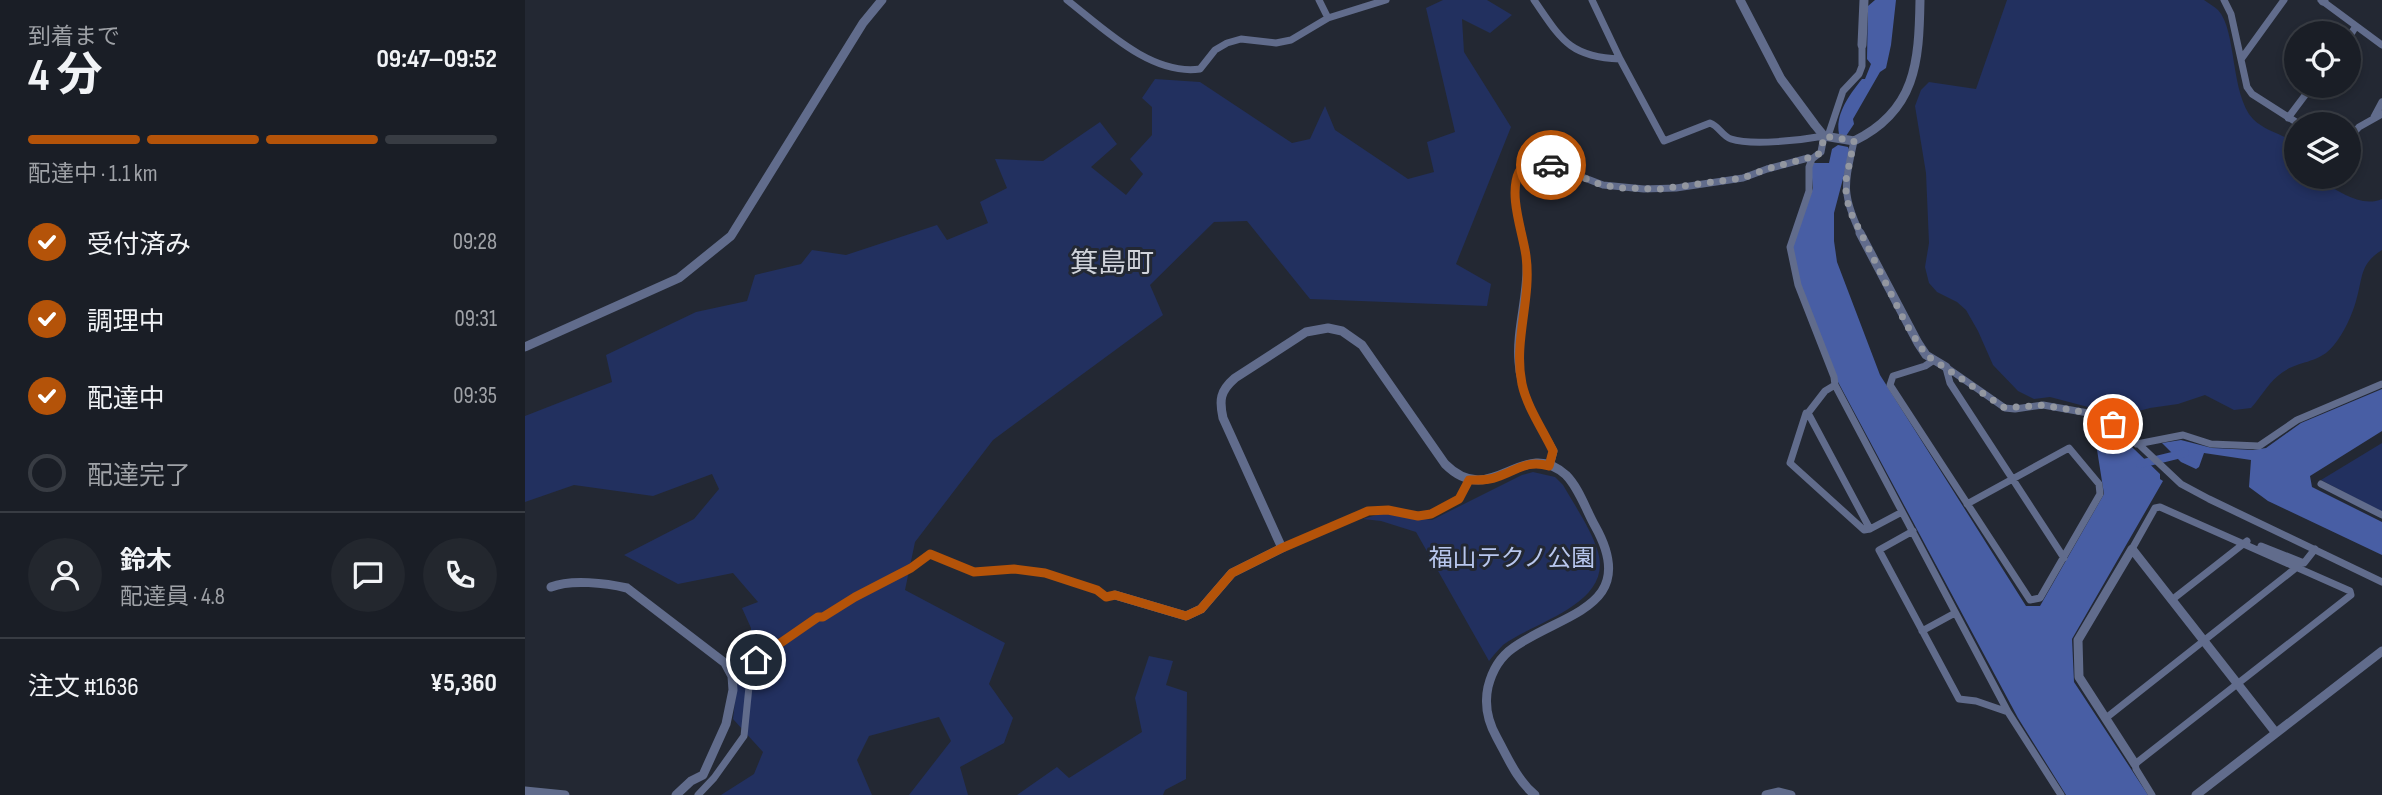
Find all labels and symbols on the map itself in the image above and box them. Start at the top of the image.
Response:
courier [1516,130,1586,200]
district label: 箕島町 [1070,247,1154,280]
pin [2083,394,2143,454]
park label: 福山テクノ公園 [1429,544,1595,573]
pin [726,630,786,690]

